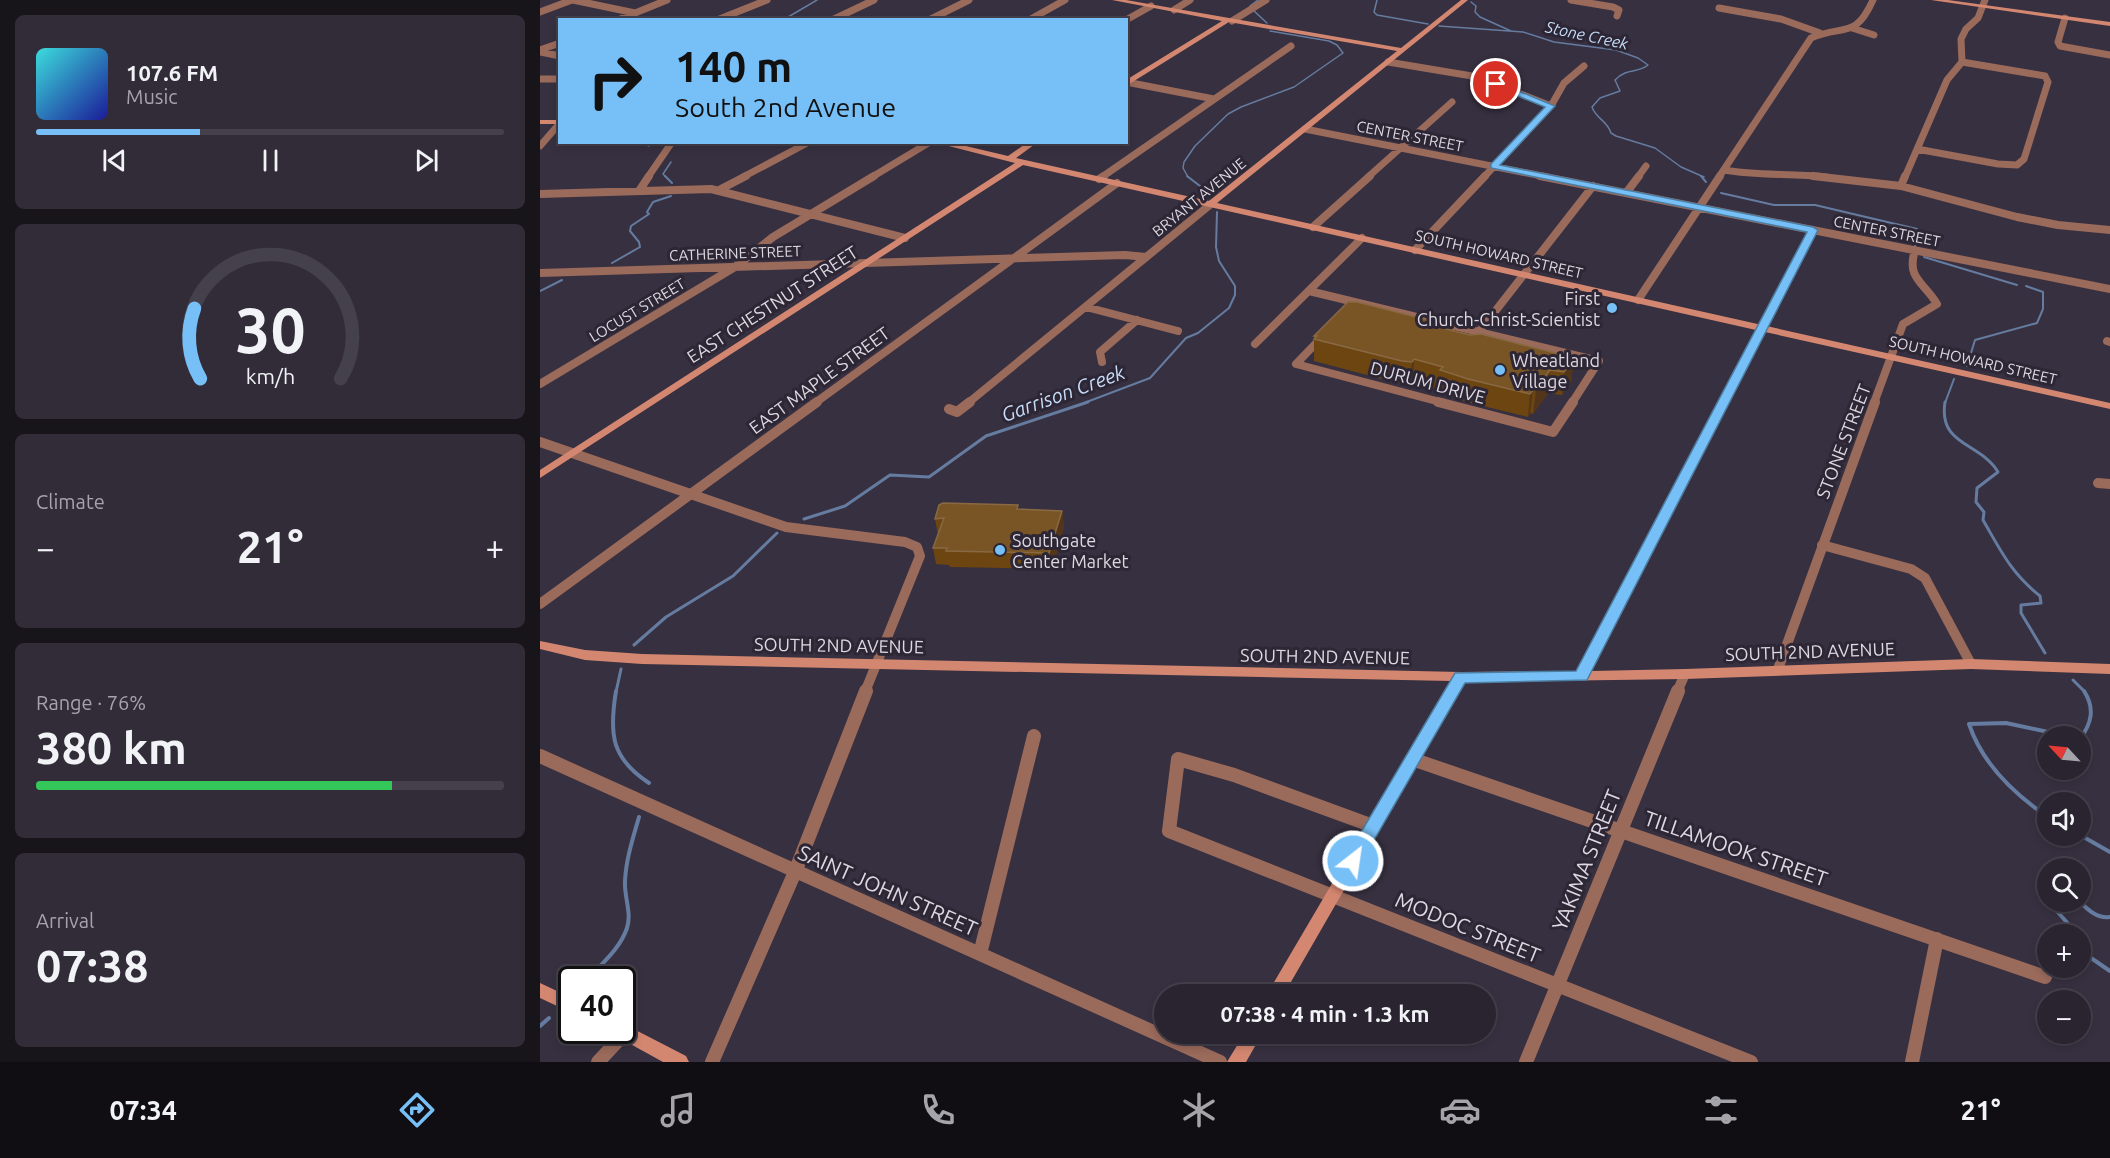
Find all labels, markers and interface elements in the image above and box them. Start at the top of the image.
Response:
water label: Stone Creek [1543,17,1631,53]
icon: right [576,42,654,120]
text: 140 m [675,43,792,90]
pin [1470,58,1521,109]
text: 107.6 FM [126,60,218,85]
icon: arrive [1479,67,1512,100]
text: Music [126,85,178,108]
text: South 2nd Avenue [675,92,896,122]
street label: CENTER STREET [1355,117,1466,155]
icon: previous [98,144,131,177]
icon: pause [254,144,287,177]
icon: next [410,144,443,177]
street label: BRYANT AVENUE [1149,154,1249,240]
street label: CENTER STREET [1832,212,1943,250]
street label: SOUTH HOWARD STREET [1413,226,1585,282]
street label: EAST CHESTNUT STREET [683,241,861,367]
street label: CATHERINE STREET [669,242,802,264]
street label: LOCUST STREET [586,274,688,345]
place label: First Church-Christ-Scientist [1417,288,1600,329]
text: 30 [235,295,305,365]
marker: First Church-Christ-Scientist [1605,301,1619,315]
street label: EAST MAPLE STREET [745,322,893,438]
street label: SOUTH HOWARD STREET [1887,332,2059,388]
place label: Wheatland Village [1512,350,1600,391]
street label: DURUM DRIVE [1368,357,1488,407]
water label: Garrison Creek [998,360,1129,426]
marker: Wheatland Village [1493,363,1507,377]
text: km/h [245,364,295,388]
street label: STONE STREET [1812,381,1874,501]
text: Climate [36,490,105,513]
text: 21° [237,521,303,572]
text: − [36,529,55,566]
text: + [485,529,504,566]
place label: Southgate Center Market [1012,530,1129,571]
marker: Southgate Center Market [993,543,1007,557]
street label: SOUTH 2ND AVENUE [754,634,924,656]
street label: SOUTH 2ND AVENUE [1725,638,1895,664]
street label: SOUTH 2ND AVENUE [1240,645,1410,667]
text: Range · 76% [36,691,146,714]
text: 380 km [36,722,187,773]
north arrow [2037,726,2091,780]
map controls [2037,726,2091,1044]
street label: YAKIMA STREET [1547,786,1625,934]
button: sound [2037,792,2091,846]
street label: TILLAMOOK STREET [1641,805,1831,891]
position arrow [1321,829,1385,893]
street label: SAINT JOHN STREET [795,840,982,940]
button: search [2037,858,2091,912]
street label: MODOC STREET [1392,887,1544,967]
text: Arrival [36,909,94,932]
button: + [2037,924,2091,978]
text: 07:38 [36,940,149,991]
speed limit sign: 40 [558,966,636,1044]
button: − [2037,990,2091,1044]
text: 07:38 · 4 min · 1.3 km [1220,1001,1430,1026]
icon: directions [396,1089,438,1131]
icon: music [657,1089,699,1131]
icon: phone [917,1089,959,1131]
icon: climate [1178,1089,1220,1131]
icon: car [1439,1089,1481,1131]
icon: filters [1700,1089,1742,1131]
text: 07:34 [109,1095,177,1125]
text: 21° [1961,1095,2001,1125]

